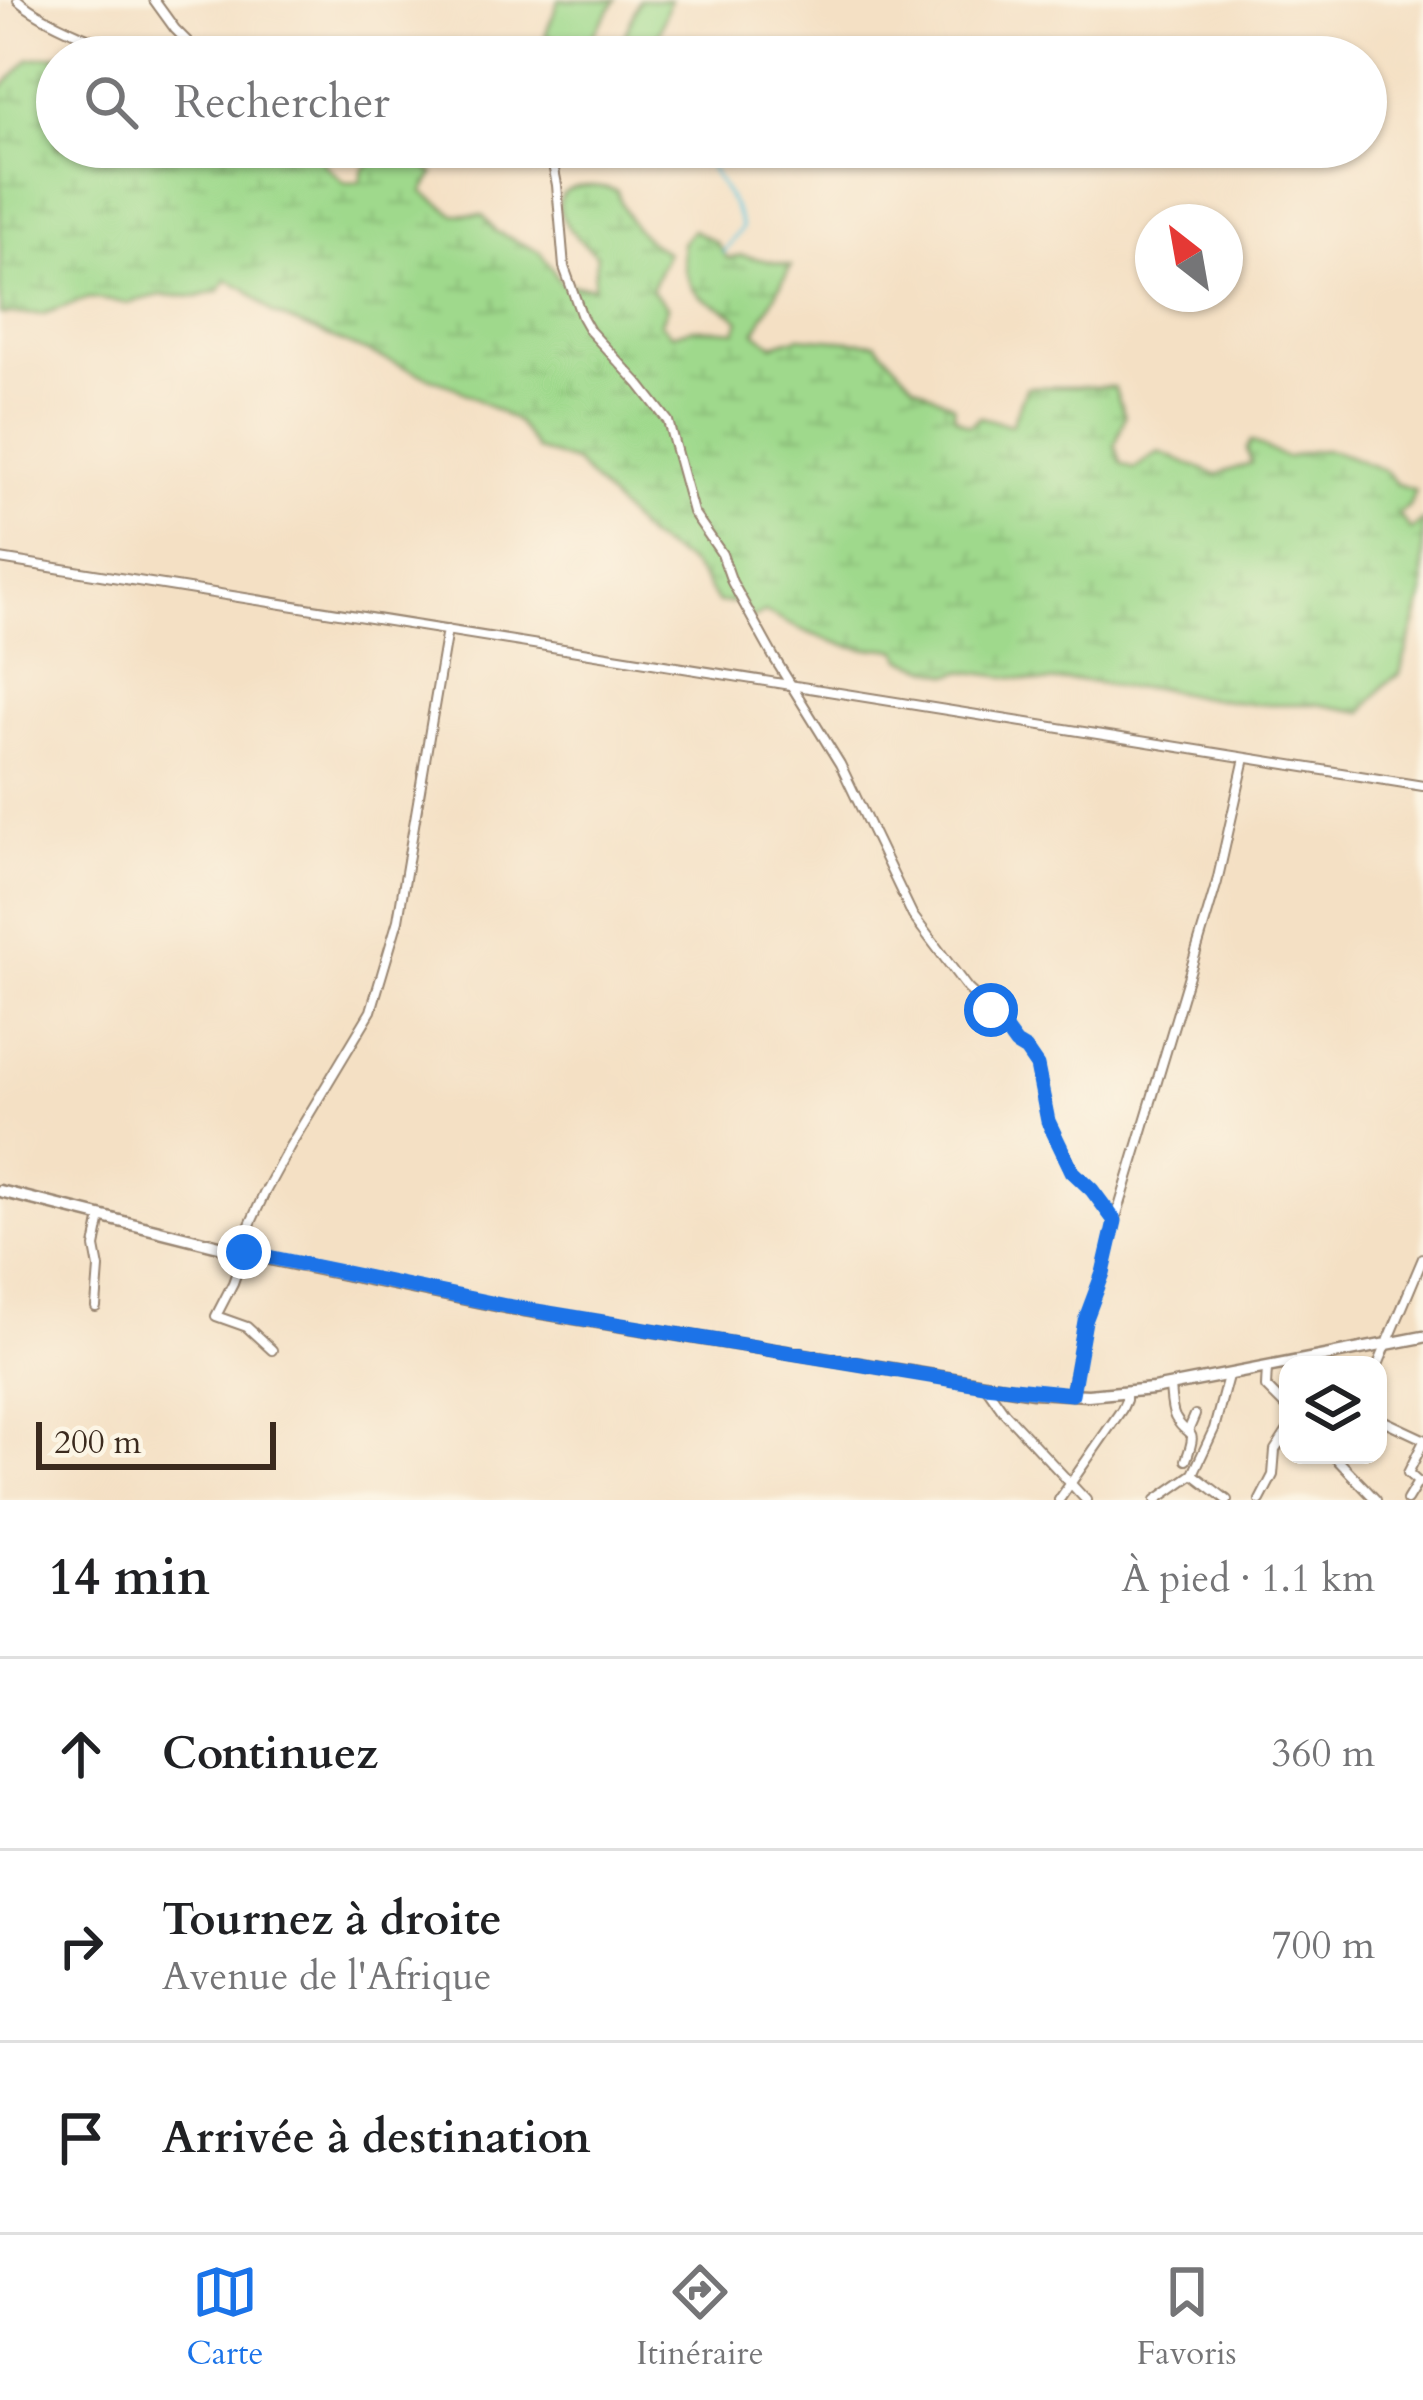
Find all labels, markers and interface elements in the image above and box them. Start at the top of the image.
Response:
search box [36,36,1387,168]
icon: search [78,69,144,135]
text: Rechercher [174,72,390,133]
north arrow [1135,204,1243,312]
route start [964,983,1018,1037]
route end [217,1225,271,1279]
map controls [1279,1356,1387,1464]
button: layers [1279,1356,1387,1464]
scale bar [36,1416,276,1469]
text: 200 m [54,1420,141,1465]
text: 14 min [48,1543,210,1613]
text: À pied · 1.1 km [1122,1552,1375,1605]
icon: ahead [48,1721,114,1787]
text: Continuez [162,1723,378,1784]
text: 360 m [1272,1727,1375,1780]
text: Tournez à droite [162,1889,502,1950]
icon: right [48,1913,114,1979]
text: 700 m [1272,1919,1375,1972]
text: Avenue de l'Afrique [162,1950,491,2003]
icon: arrive [48,2105,114,2171]
text: Arrivée à destination [162,2107,591,2168]
tab: Carte [186,2259,263,2376]
tab: Itinéraire [636,2259,764,2376]
tab: Favoris [1137,2259,1237,2376]

